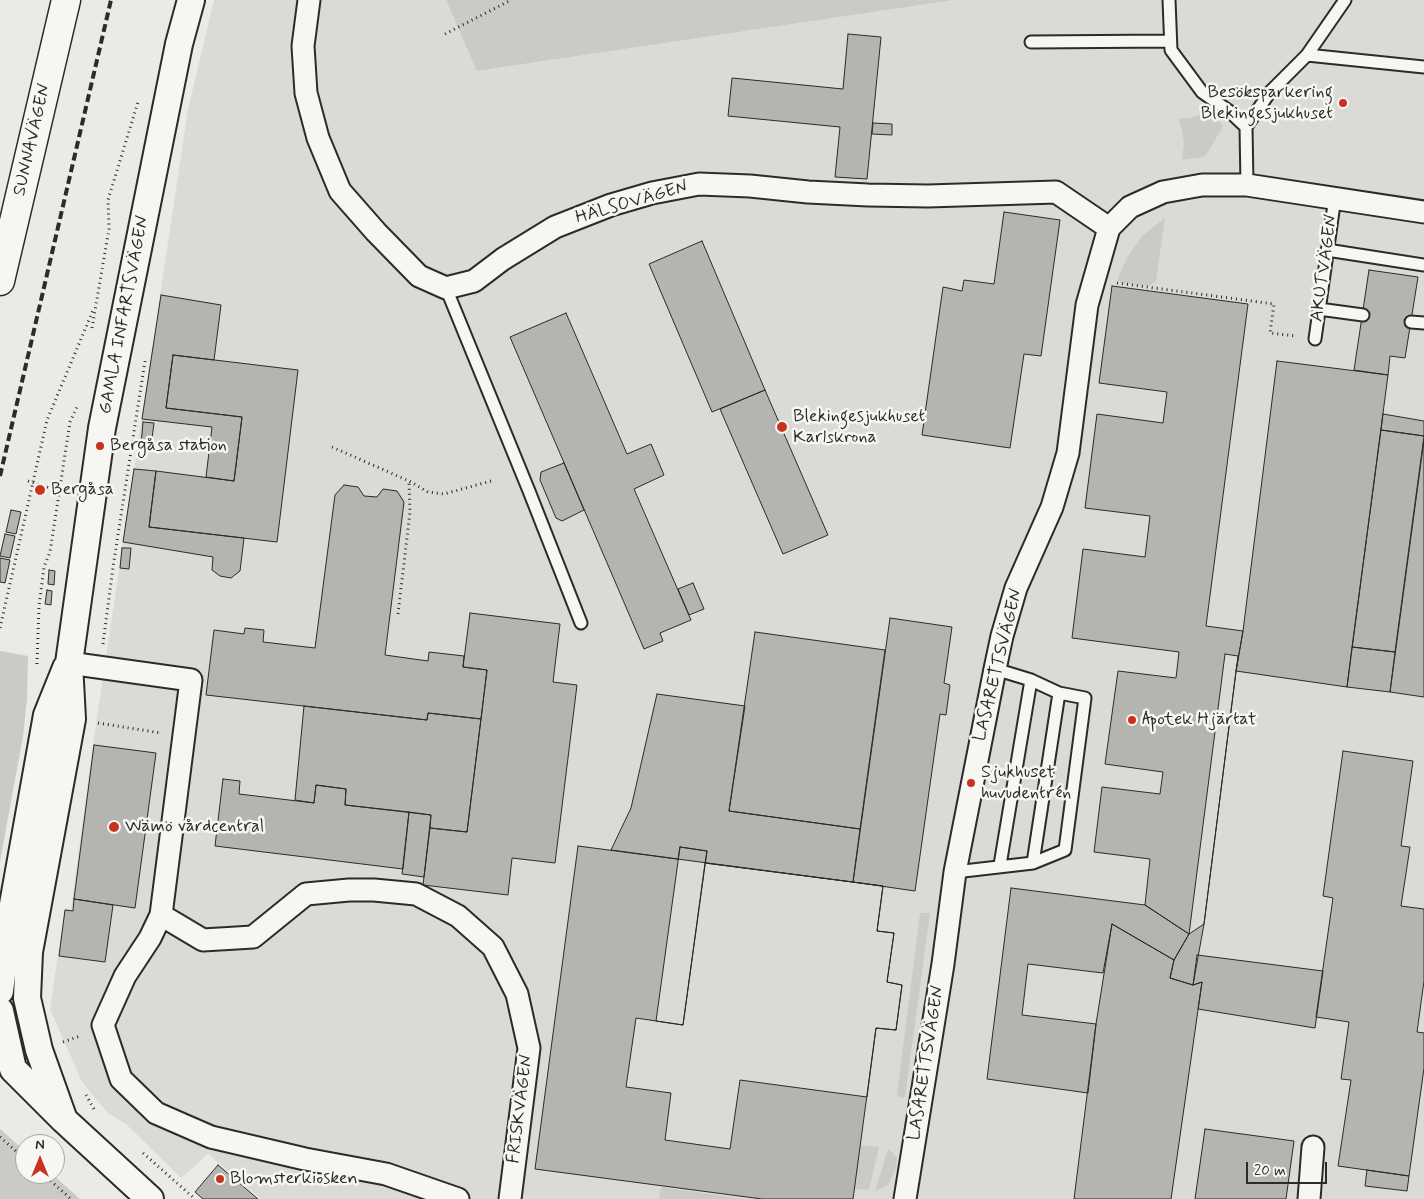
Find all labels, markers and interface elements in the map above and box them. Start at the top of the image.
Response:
street label: SUNNAVÄGEN [10,82,56,198]
place label: Besöksparkering Blekingesjukhuset [1201,82,1333,125]
marker: Besöksparkering Blekingesjukhuset [1337,97,1349,109]
street label: HÄLSOVÄGEN [573,177,691,229]
street label: AKUTVÄGEN [1307,213,1343,323]
street label: GAMLA INFARTSVÄGEN [95,214,155,416]
place label: Blekingesjukhuset Karlskrona [793,406,925,448]
marker: Blekingesjukhuset Karlskrona [775,420,789,434]
place label: Bergåsa station [110,435,227,457]
marker: Bergåsa station [94,440,106,452]
place label: Bergåsa [51,479,114,501]
marker: Bergåsa [33,483,47,497]
street label: LASARETTSVÄGEN [970,586,1028,744]
place label: Apotek Hjärtat [1142,709,1256,731]
marker: Apotek Hjärtat [1126,714,1138,726]
place label: Sjukhuset huvudentrén [981,762,1071,804]
marker: Sjukhuset huvudentrén [965,777,977,789]
place label: Wämö vårdcentral [125,816,264,838]
marker: Wämö vårdcentral [107,820,121,834]
street label: LASARETTSVÄGEN [904,984,950,1142]
street label: FRISKVÄGEN [504,1053,538,1165]
north arrow [15,1134,65,1184]
text: N [35,1136,45,1154]
scale bar [1249,1152,1330,1184]
text: 20 m [1254,1161,1286,1181]
place label: Blomsterkiosken [230,1168,358,1190]
marker: Blomsterkiosken [214,1173,226,1185]

